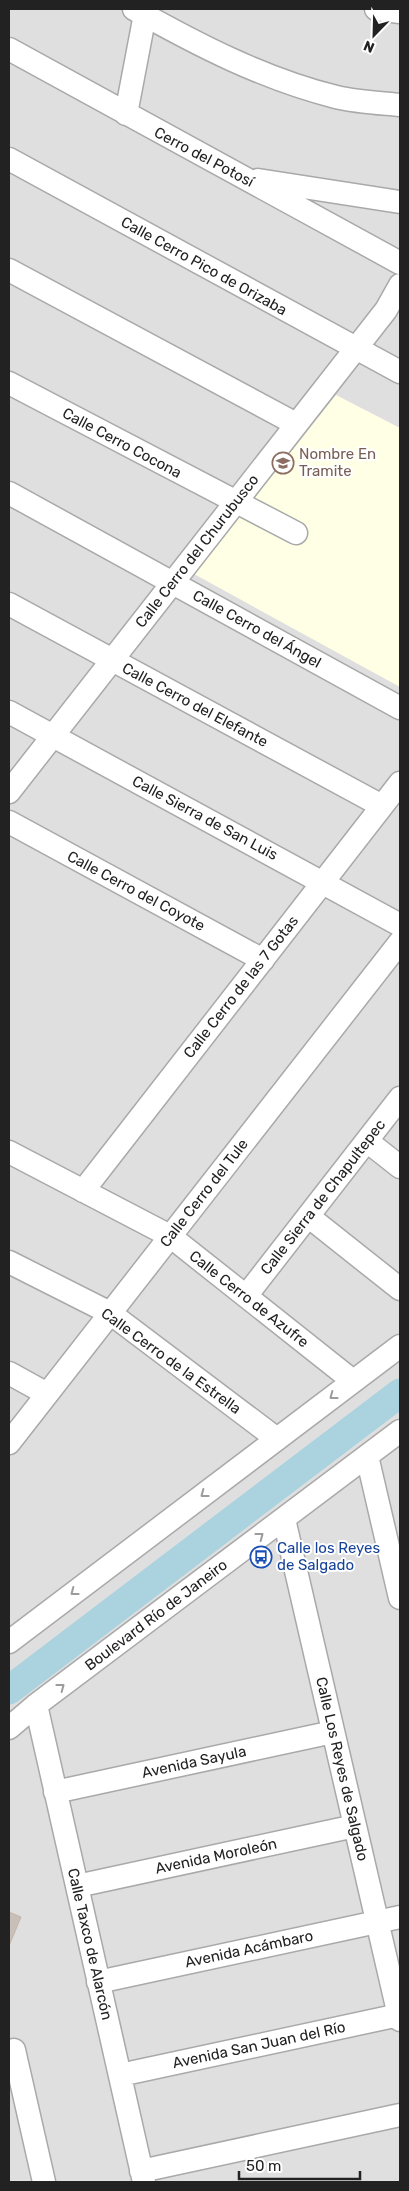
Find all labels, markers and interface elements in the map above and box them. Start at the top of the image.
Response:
north arrow [349,10,399,60]
text: N [361,37,377,56]
street label: Cerro del Potosí [151,123,258,192]
street label: Calle Cerro Pico de Orizaba [118,213,290,319]
street label: Calle Cerro Cocona [59,404,185,482]
place label: Nombre En Tramite [299,445,376,480]
school or university icon: Nombre En Tramite [271,451,295,475]
street label: Calle Cerro del Churubusco [132,471,262,631]
street label: Calle Cerro del Ángel [190,586,324,672]
street label: Calle Cerro del Elefante [119,659,271,751]
street label: Calle Sierra de San Luis [129,772,281,864]
street label: Calle Cerro del Coyote [64,847,208,935]
street label: Calle Cerro de las 7 Gotas [180,912,302,1062]
street label: Calle Sierra de Chapultepec [257,1116,389,1278]
street label: Calle Cerro del Tule [156,1135,252,1251]
street label: Calle Cerro de Azufre [186,1247,312,1351]
street label: Calle Cerro de la Estrella [98,1304,244,1418]
one-way arrow [330,1391,339,1400]
one-way arrow [201,1489,210,1497]
one-way arrow [254,1534,263,1542]
place label: Calle los Reyes de Salgado [277,1539,380,1574]
bus stop icon: Calle los Reyes de Salgado [249,1545,273,1569]
street label: Boulevard Río de Janeiro [81,1556,231,1674]
one-way arrow [71,1587,80,1595]
street label: Calle Los Reyes de Salgado [312,1675,372,1863]
one-way arrow [55,1684,64,1692]
street label: Avenida Sayula [140,1742,248,1782]
street label: Avenida Moroleón [153,1834,279,1878]
street label: Calle Taxco de Alarcón [64,1866,116,2022]
street label: Avenida Acámbaro [183,1927,315,1971]
street label: Avenida San Juan del Río [171,2018,347,2072]
scale bar [239,2148,360,2180]
text: 50 m [246,2157,281,2175]

